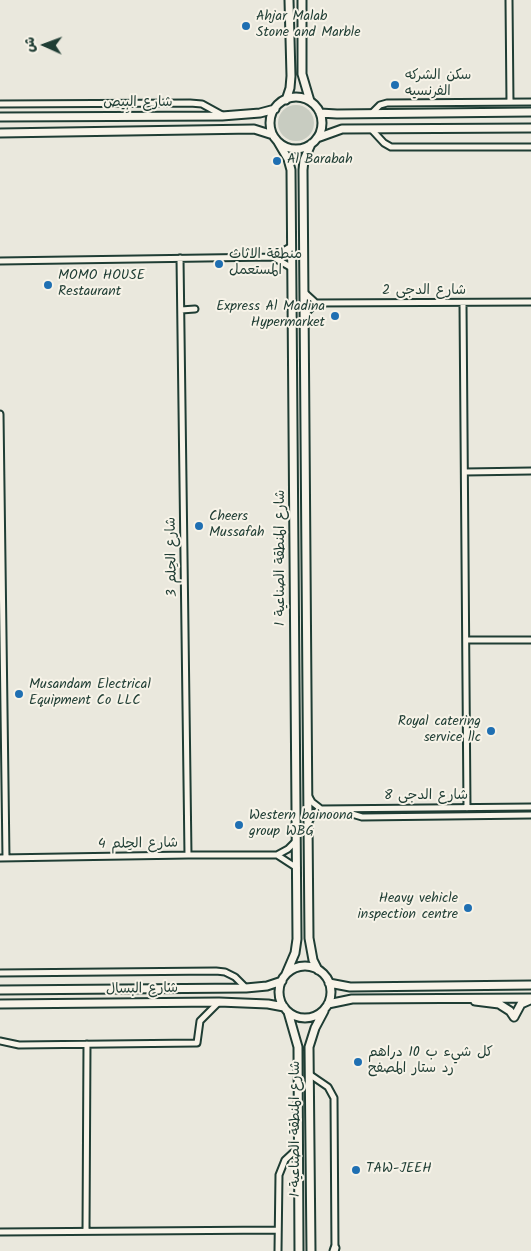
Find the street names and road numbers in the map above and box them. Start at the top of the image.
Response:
street label: شارع البِيص [103,96,173,112]
street label: شارع الدجى 2 [382,284,466,300]
street label: شارع المنطقة الصناعية 1 [274,490,290,626]
street label: شارع الحِلم 3 [164,517,182,597]
street label: شارع الدجى 8 [384,789,468,805]
street label: شارع الحِلم 4 [98,836,178,854]
street label: شارع البسال [106,981,178,999]
street label: شارع المنطقة الصناعية 1 [289,1061,305,1197]

